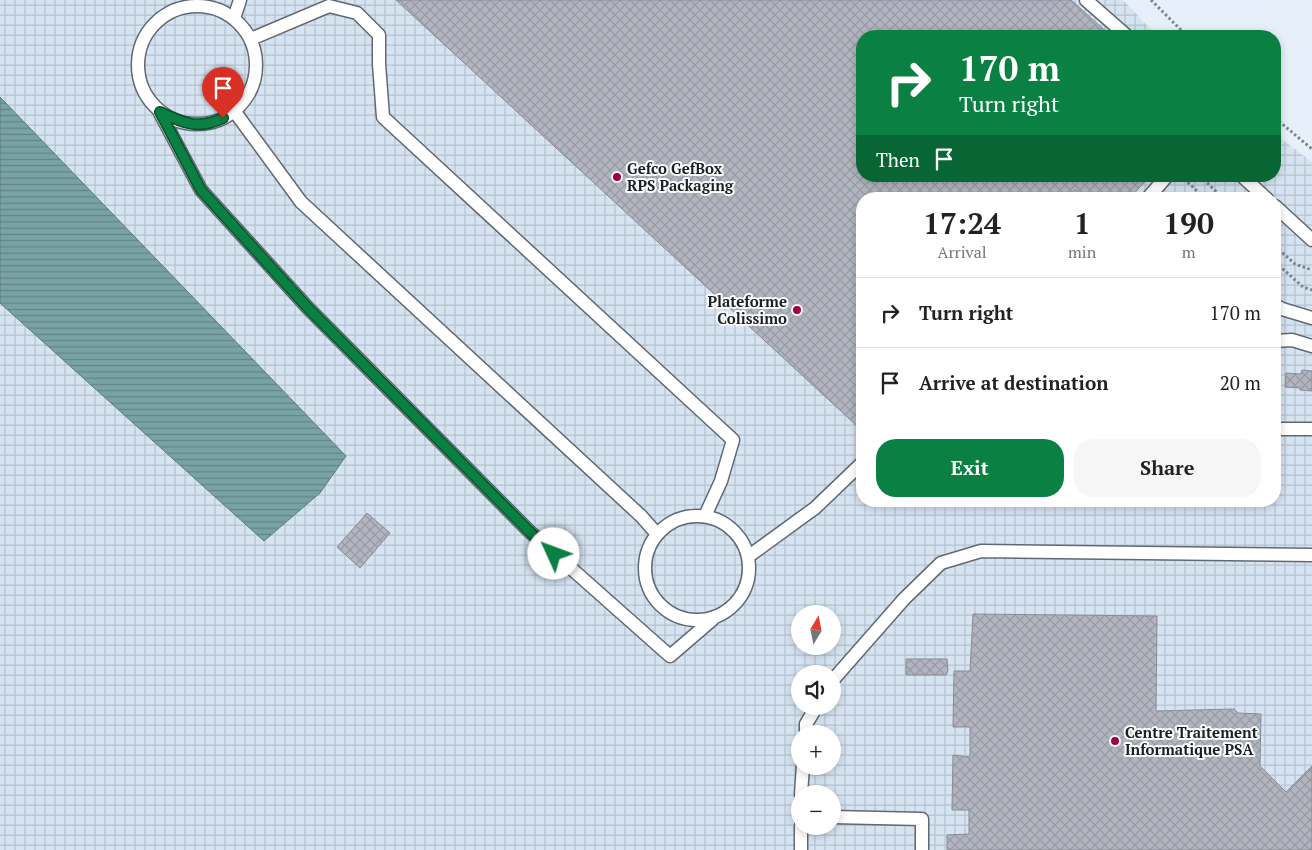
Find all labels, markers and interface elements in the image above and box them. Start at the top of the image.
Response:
text: 170 m [959,45,1060,91]
icon: right [876,50,941,115]
pin [202,67,244,118]
icon: arrive [209,74,237,102]
text: Turn right [959,89,1059,118]
icon: arrive [930,145,958,173]
text: Then [876,147,920,172]
place label: Gefco GefBox RPS Packaging [627,158,734,195]
marker: Gefco GefBox RPS Packaging [611,171,623,183]
text: 17:24 [923,203,1001,243]
text: 1 [1074,203,1091,243]
text: 190 [1163,203,1214,243]
text: Arrival [937,241,987,263]
text: min [1068,241,1096,263]
text: m [1182,241,1195,263]
place label: Plateforme Colissimo [707,291,787,328]
icon: right [876,299,904,327]
text: Turn right [919,300,1013,325]
text: 170 m [1210,300,1261,325]
marker: Plateforme Colissimo [791,304,803,316]
icon: arrive [876,369,904,397]
text: Arrive at destination [919,370,1108,395]
text: 20 m [1220,370,1261,395]
button: Exit [876,439,1064,497]
button: Share [1074,439,1261,497]
position arrow [527,527,579,579]
north arrow [791,605,841,655]
map controls [791,605,841,835]
button: sound [791,665,841,715]
place label: Centre Traitement Informatique PSA [1125,722,1258,759]
button: + [791,725,841,775]
marker: Centre Traitement Informatique PSA [1109,735,1121,747]
button: − [791,785,841,835]

